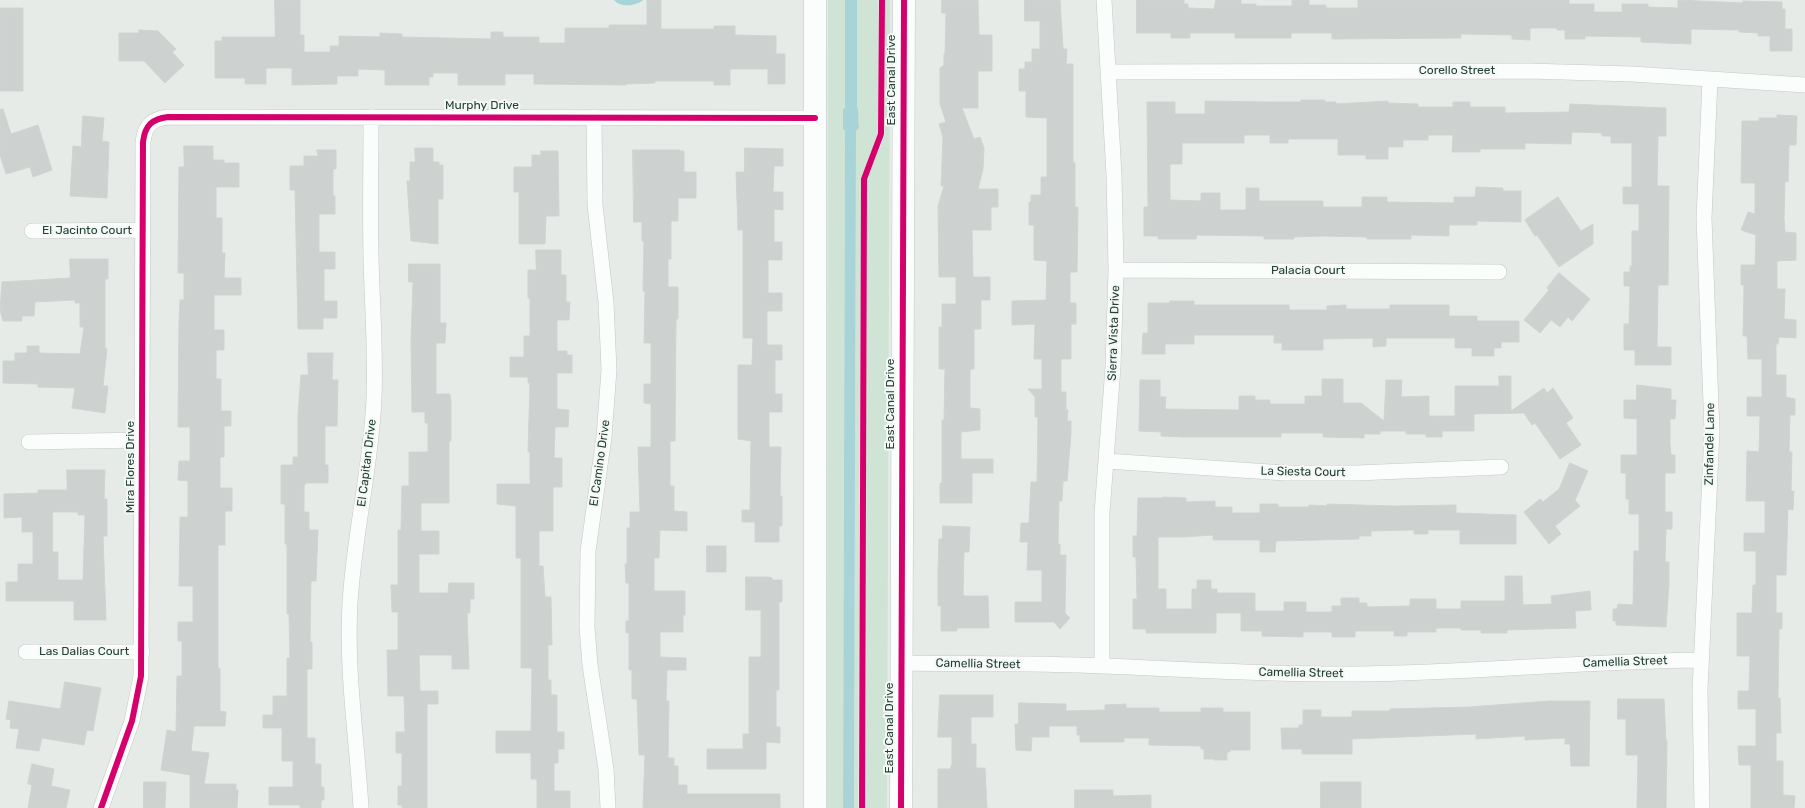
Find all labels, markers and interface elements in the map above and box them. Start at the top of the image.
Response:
street label: East Canal Drive [885,35,899,125]
street label: Corello Street [1419,64,1495,78]
street label: Murphy Drive [445,99,519,113]
street label: El Jacinto Court [42,224,132,238]
street label: Palacia Court [1271,264,1345,278]
street label: Sierra Vista Drive [1105,285,1123,381]
street label: East Canal Drive [884,359,898,449]
street label: Zinfandel Lane [1702,402,1718,486]
street label: El Capitan Drive [354,418,380,508]
street label: El Camino Drive [587,419,613,507]
street label: Mira Flores Drive [124,421,138,513]
street label: La Siesta Court [1260,464,1346,480]
street label: Las Dalias Court [39,645,129,659]
street label: Camellia Street [1582,653,1668,671]
street label: Camellia Street [935,656,1021,672]
street label: Camellia Street [1258,665,1344,681]
street label: East Canal Drive [883,683,897,773]

